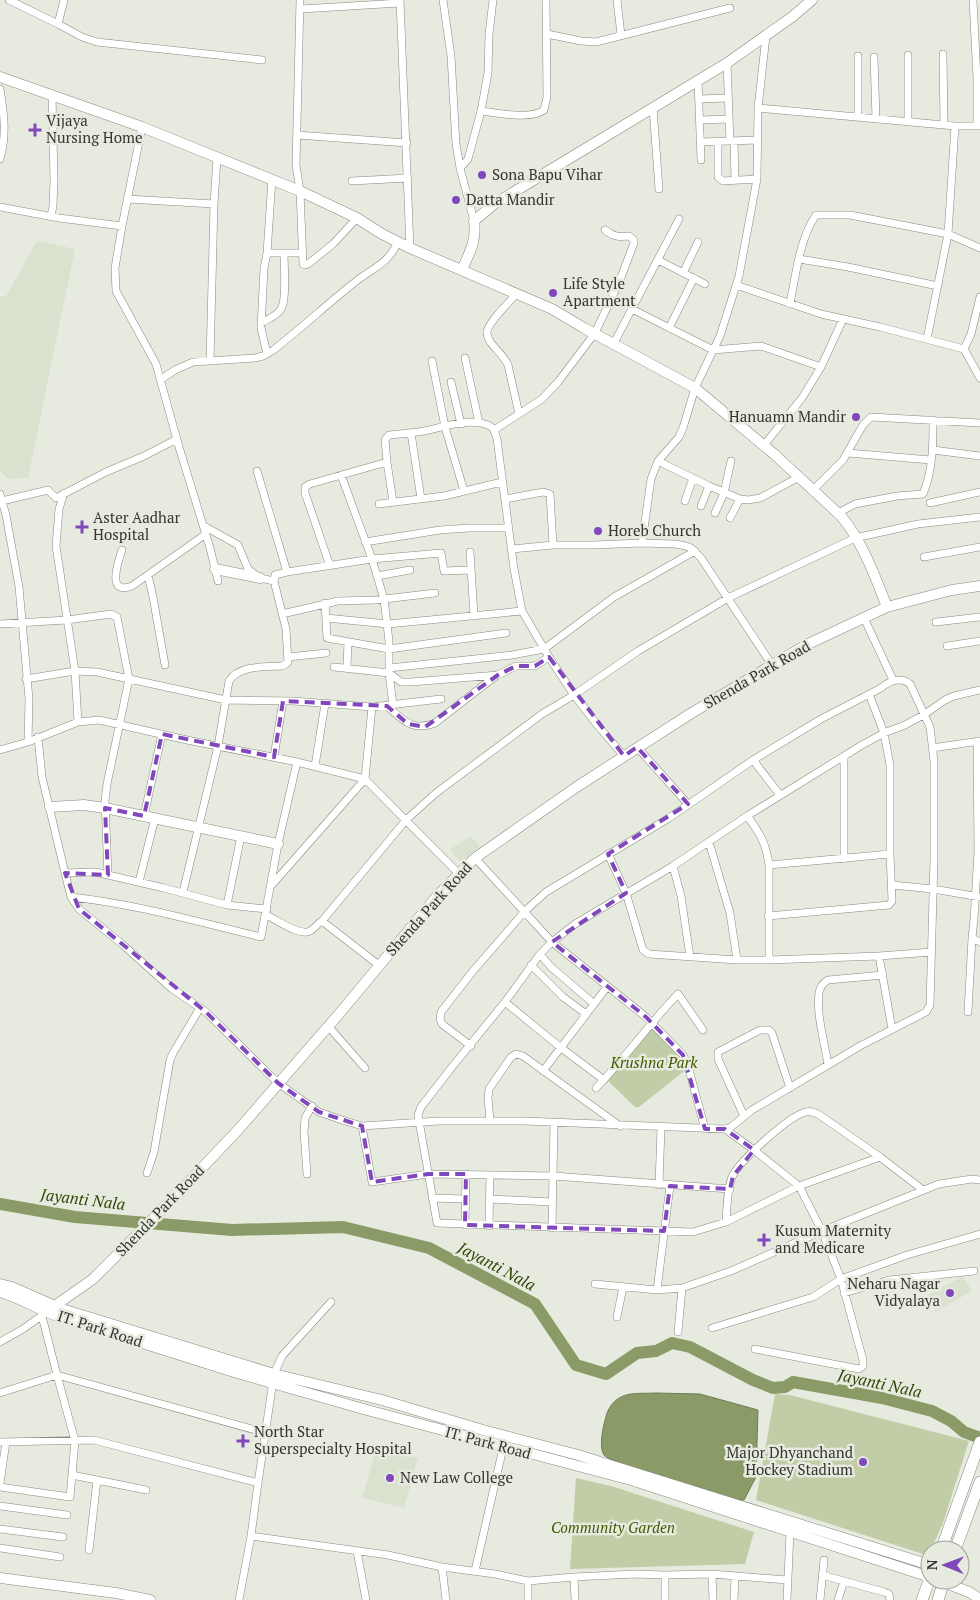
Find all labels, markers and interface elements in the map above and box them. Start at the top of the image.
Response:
place label: Vijaya Nursing Home [46,110,143,147]
marker: Vijaya Nursing Home [28,123,42,137]
place label: Sona Bapu Vihar [492,164,603,184]
marker: Sona Bapu Vihar [476,169,488,181]
place label: Datta Mandir [466,189,555,209]
marker: Datta Mandir [450,194,462,206]
place label: Life Style Apartment [563,273,636,310]
marker: Life Style Apartment [547,287,559,299]
place label: Hanuamn Mandir [729,406,846,426]
marker: Hanuamn Mandir [850,411,862,423]
place label: Aster Aadhar Hospital [93,507,180,544]
marker: Aster Aadhar Hospital [75,520,89,534]
place label: Horeb Church [608,520,701,540]
marker: Horeb Church [592,525,604,537]
street label: Shenda Park Road [700,635,813,713]
street label: Shenda Park Road [381,857,476,960]
park label: Krushna Park [609,1052,698,1072]
street label: Shenda Park Road [110,1160,208,1260]
water label: Jayanti Nala [38,1183,127,1215]
place label: Kusum Maternity and Medicare [775,1220,891,1257]
marker: Kusum Maternity and Medicare [757,1233,771,1247]
water label: Jayanti Nala [453,1236,540,1296]
place label: Neharu Nagar Vidyalaya [847,1273,940,1310]
marker: Neharu Nagar Vidyalaya [944,1287,956,1299]
street label: IT. Park Road [55,1305,145,1351]
water label: Jayanti Nala [835,1363,924,1403]
place label: North Star Superspecialty Hospital [254,1421,412,1458]
street label: IT. Park Road [443,1421,533,1463]
marker: North Star Superspecialty Hospital [236,1434,250,1448]
place label: Major Dhyanchand Hockey Stadium [726,1442,853,1479]
marker: Major Dhyanchand Hockey Stadium [857,1456,869,1468]
place label: New Law College [400,1467,513,1487]
marker: New Law College [384,1472,396,1484]
park label: Community Garden [551,1517,675,1537]
north arrow [920,1540,970,1590]
text: N [922,1559,941,1570]

